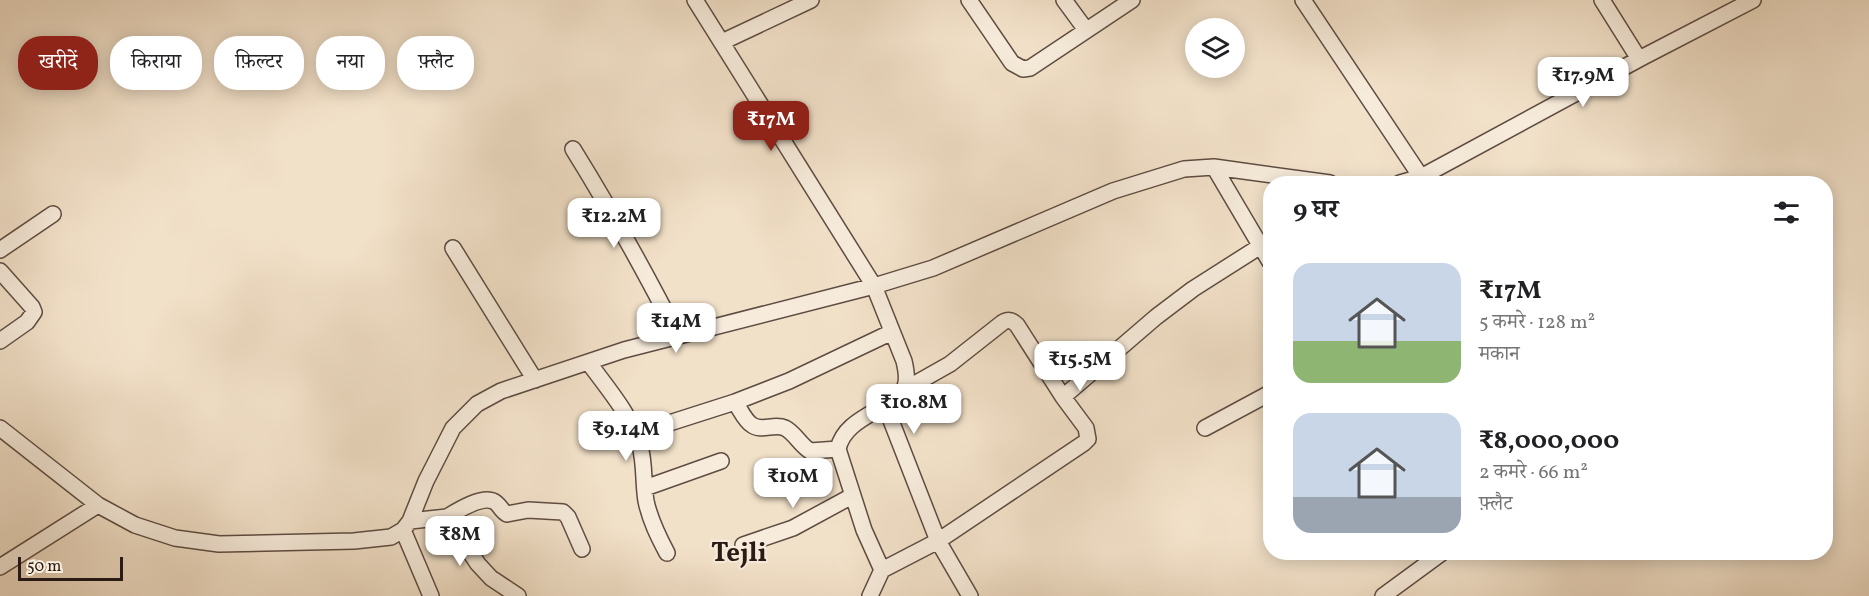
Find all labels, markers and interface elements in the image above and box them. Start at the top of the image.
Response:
map controls [1185,18,1245,78]
button: layers [1185,18,1245,78]
chip: खरीदें [18,36,98,90]
chip: किराया [110,36,202,90]
chip: फ़िल्टर [214,36,304,90]
chip: नया [316,36,385,90]
chip: फ़्लैट [397,36,474,90]
pin: ₹17.9M [1534,57,1632,108]
text: ₹17.9M [1552,62,1614,90]
pin: ₹17M [735,101,807,152]
text: ₹17M [747,106,795,134]
text: 9 घर [1293,192,1338,228]
icon: filters [1770,196,1803,229]
pin: ₹12.2M [565,198,663,249]
text: ₹12.2M [582,203,646,231]
text: ₹17M [1479,273,1541,309]
icon: home [1341,287,1413,359]
pin: ₹14M [640,303,712,354]
text: ₹14M [651,308,701,336]
text: 5 कमरे · 128 m² [1479,309,1595,337]
pin: ₹15.5M [1031,341,1129,392]
text: मकान [1479,341,1520,369]
text: ₹15.5M [1048,346,1112,374]
pin: ₹10.8M [865,384,963,435]
text: ₹10.8M [880,389,948,417]
pin: ₹9.14M [577,411,675,462]
text: ₹9.14M [592,416,660,444]
text: ₹8,000,000 [1479,423,1619,459]
icon: home [1341,437,1413,509]
pin: ₹10M [757,458,829,509]
text: 2 कमरे · 66 m² [1479,459,1588,487]
text: ₹10M [768,463,818,491]
text: फ़्लैट [1479,491,1512,519]
pin: ₹8M [431,516,489,567]
text: ₹8M [439,521,481,549]
district label: Tejli [711,535,767,573]
scale bar [18,554,123,582]
text: 50 m [27,556,61,578]

